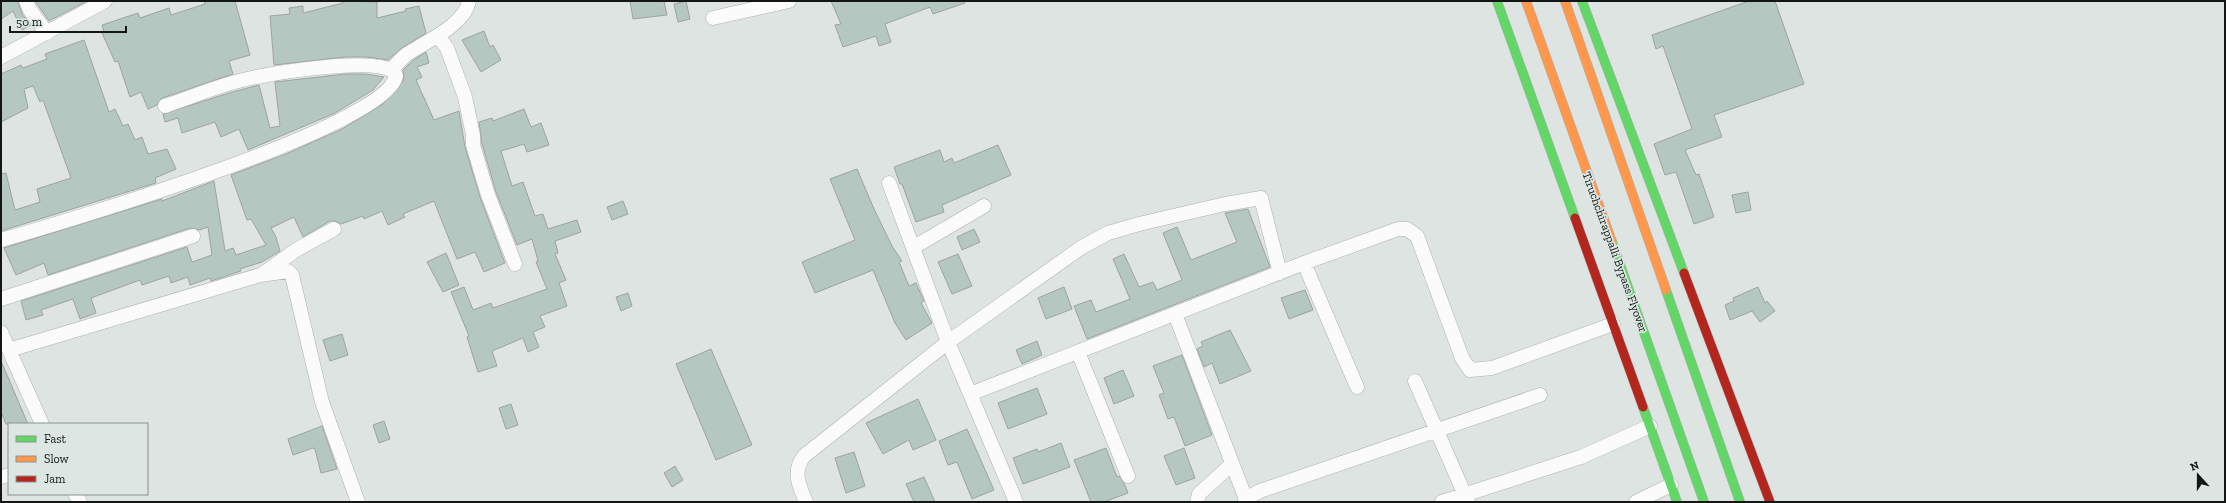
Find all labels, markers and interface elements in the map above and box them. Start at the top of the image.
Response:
scale bar [10,8,126,34]
text: 50 m [16,15,43,29]
street label: Tiruchchirappalli Bypass Flyover [1579,170,1651,334]
legend [8,423,148,495]
text: Fast [44,432,67,446]
text: Slow [44,452,70,466]
north arrow [2178,455,2218,495]
text: N [2188,458,2201,474]
text: Jam [44,472,66,486]

